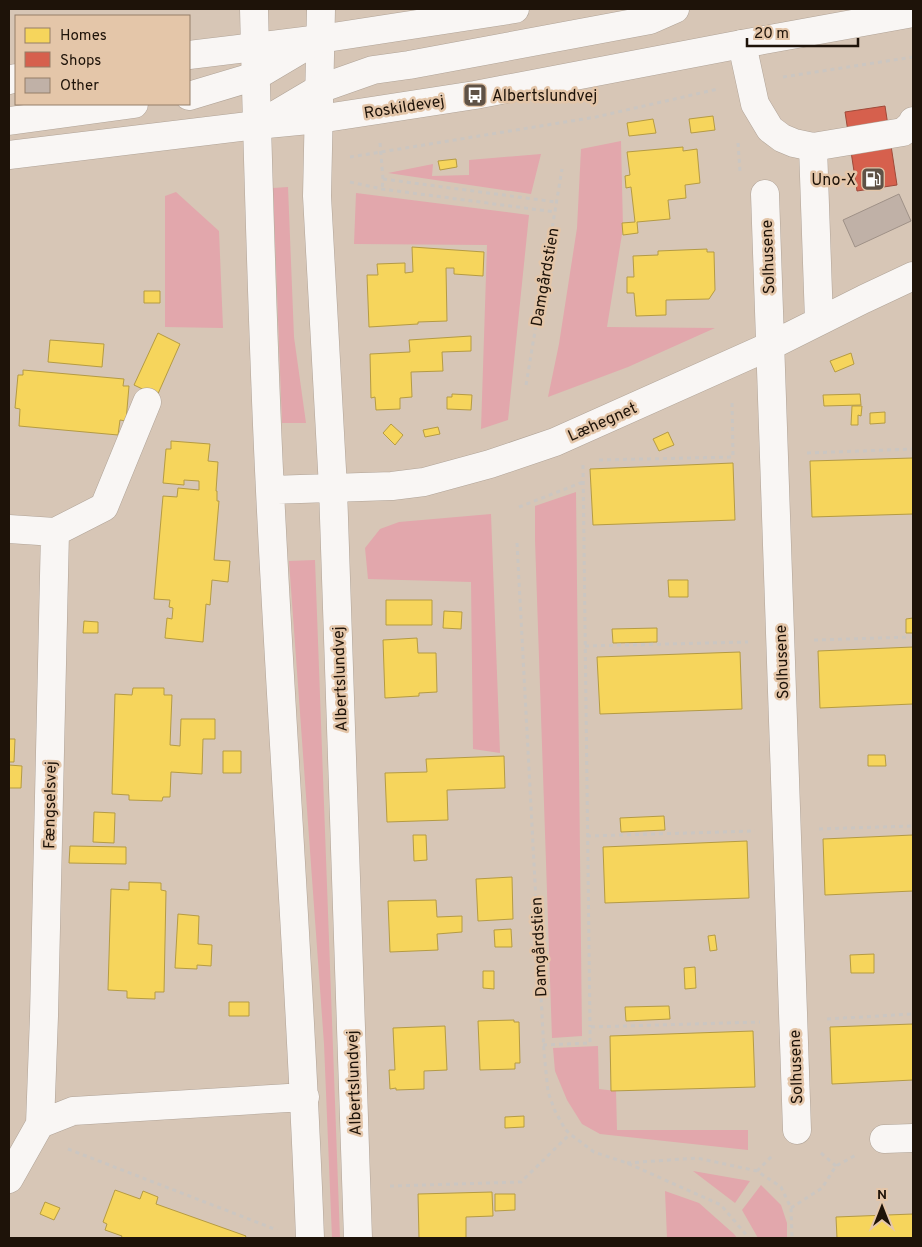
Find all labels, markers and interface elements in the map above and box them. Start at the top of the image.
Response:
legend [15,15,190,105]
scale bar [747,15,858,47]
text: 20 m [754,25,789,44]
text: Homes [60,27,107,46]
text: Shops [60,52,101,71]
text: Other [60,77,99,96]
bus stop icon: Albertslundvej [462,82,488,108]
place label: Albertslundvej [492,87,597,107]
street label: Roskildevej [363,92,446,124]
fuel station icon: Uno-X [860,166,886,192]
place label: Uno-X [811,171,856,191]
street label: Solhusene [758,219,780,294]
street label: Damgårdstien [527,226,565,328]
street label: Læhegnet [565,399,641,447]
street label: Solhusene [772,624,794,699]
street label: Albertslundvej [329,626,353,732]
street label: Fængselsvej [40,761,62,849]
street label: Damgårdstien [527,896,553,997]
street label: Solhusene [786,1029,808,1104]
street label: Albertslundvej [343,1030,367,1136]
north arrow [857,1182,907,1232]
text: N [877,1187,887,1204]

